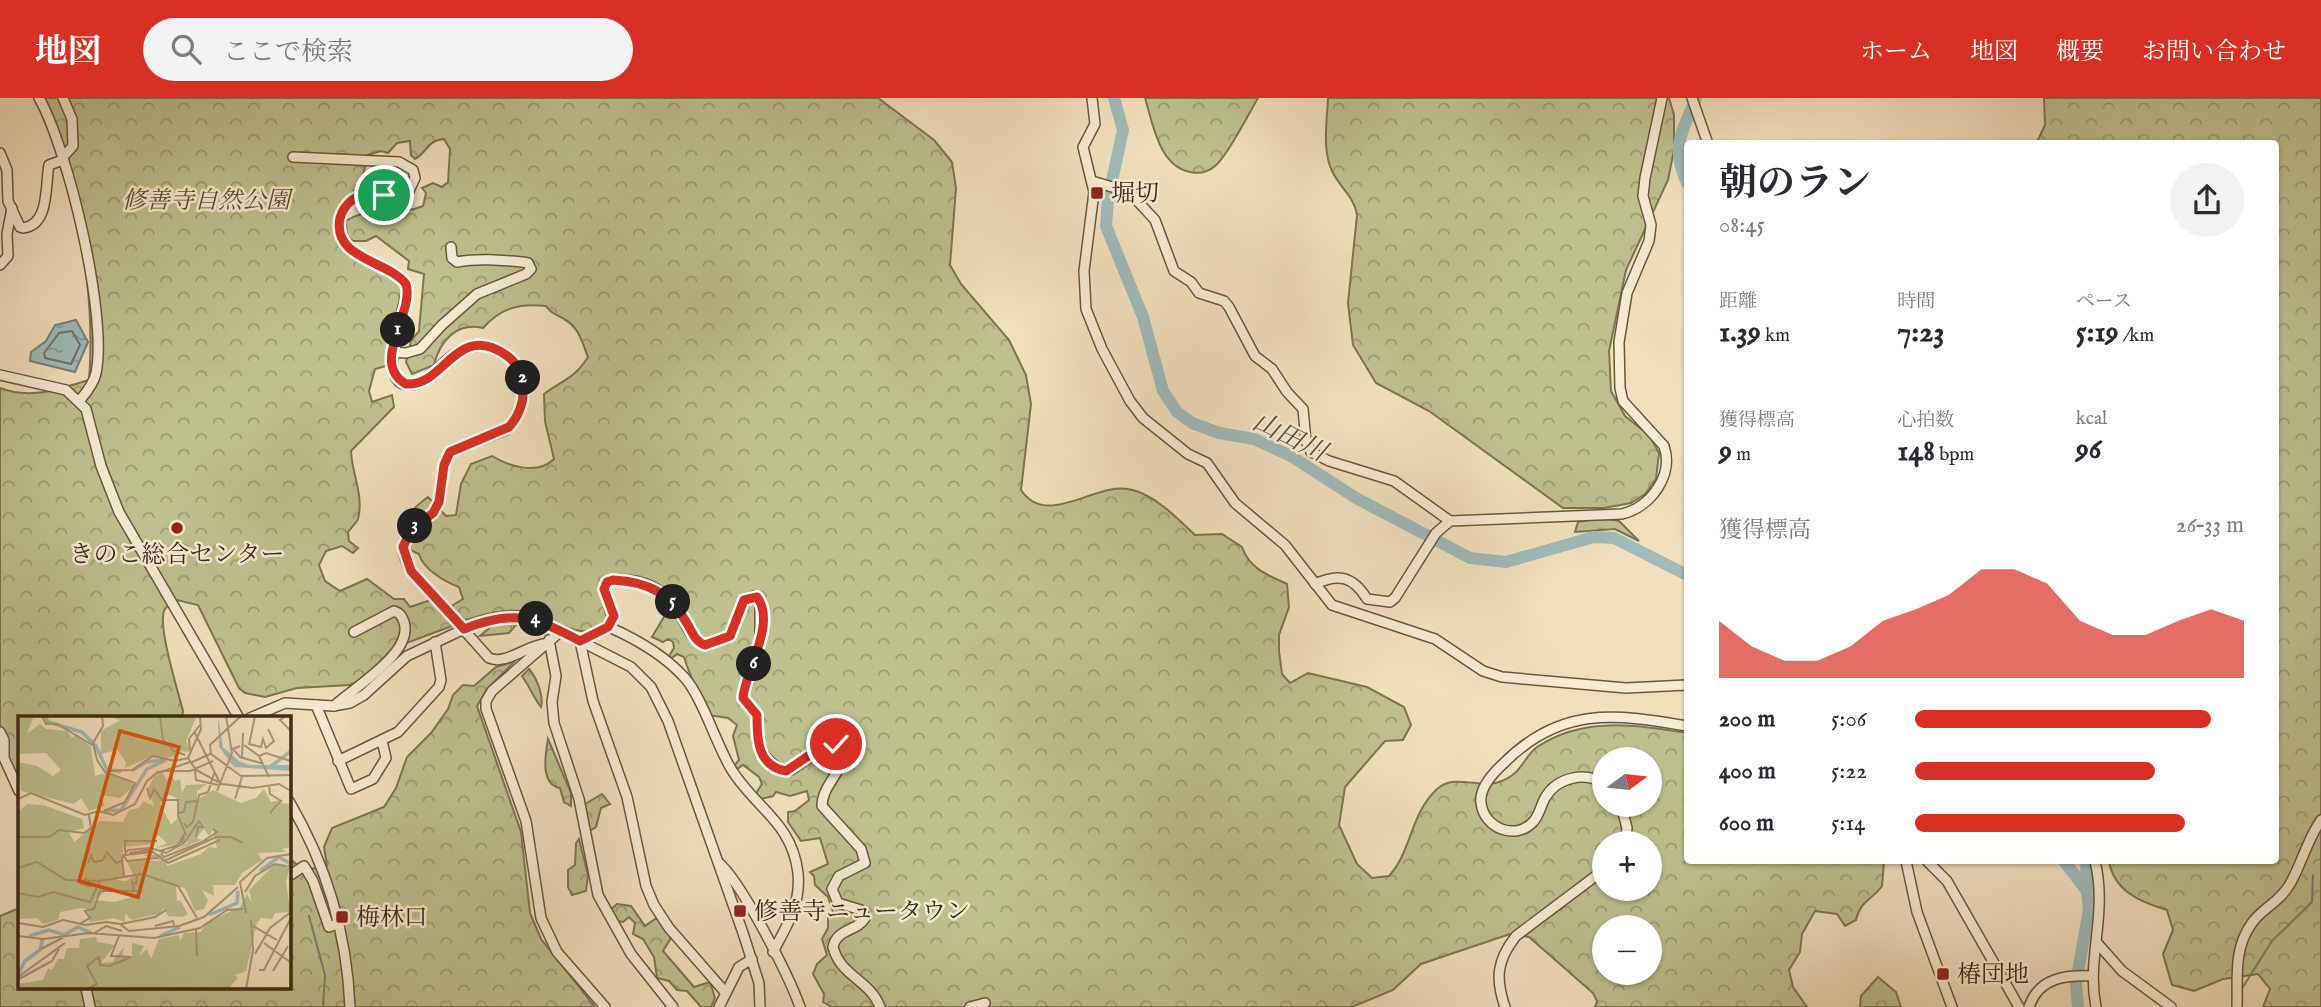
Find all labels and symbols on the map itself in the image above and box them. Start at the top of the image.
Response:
pin [354,165,414,225]
place label: 堀切 [1111,179,1159,210]
marker: 堀切 [1089,185,1105,201]
park label: 修善寺自然公園 [122,186,294,217]
pin: 1 [380,313,416,348]
pin: 2 [505,360,540,396]
water label: 山田川 [1247,405,1334,471]
pin: 3 [398,508,432,544]
marker: きのこ総合センター [169,520,185,536]
place label: きのこ総合センター [69,540,285,571]
pin: 5 [656,584,690,620]
pin: 4 [518,602,554,636]
pin: 6 [736,646,772,682]
pin [806,714,866,774]
inset map [18,716,290,990]
north arrow [1592,747,1662,817]
place label: 修善寺ニュータウン [754,897,970,928]
place label: 梅林口 [356,903,428,934]
marker: 修善寺ニュータウン [732,903,748,919]
marker: 梅林口 [334,909,350,925]
place label: 椿団地 [1957,960,2029,991]
marker: 椿団地 [1935,966,1951,982]

